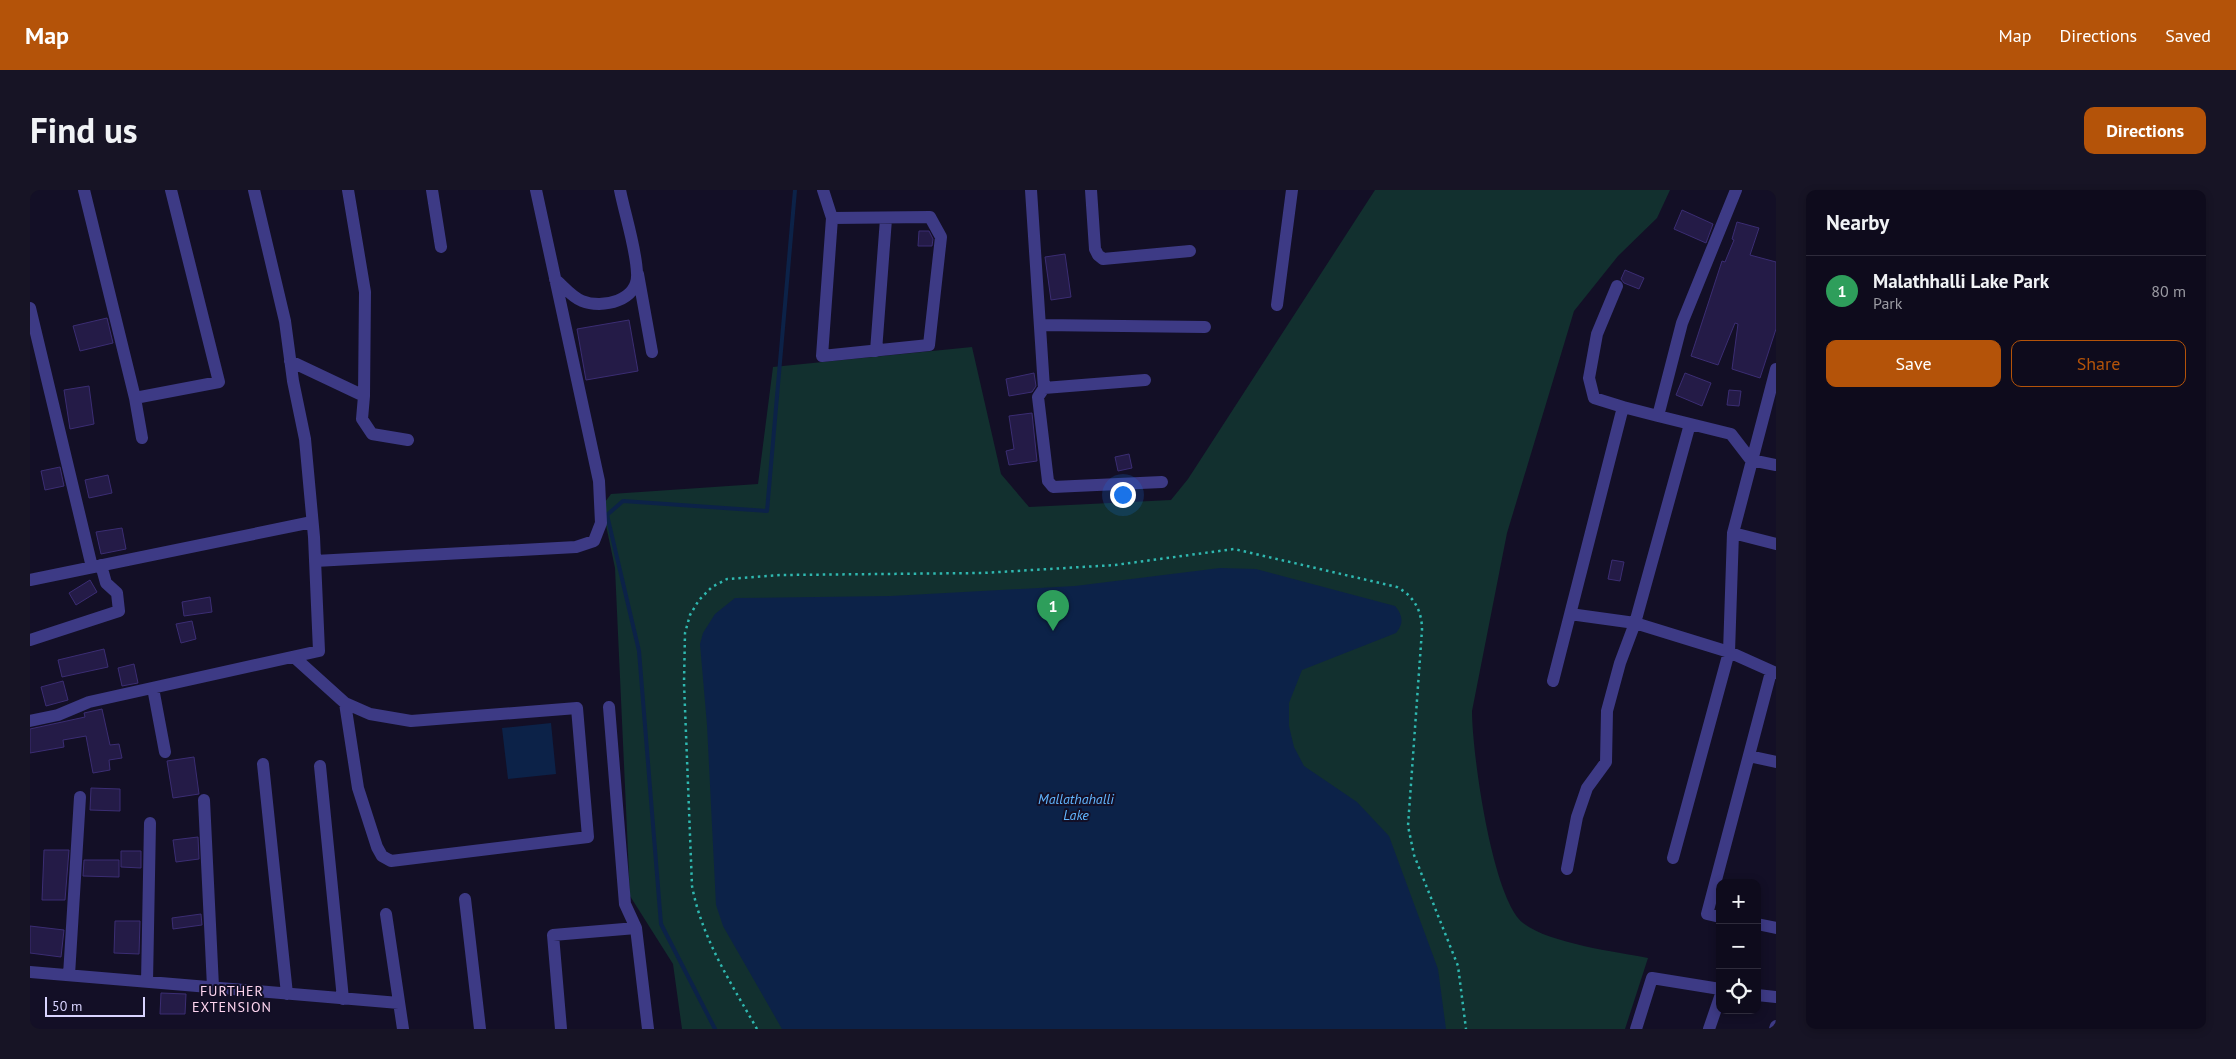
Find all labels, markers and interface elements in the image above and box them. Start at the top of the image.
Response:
text: Map [25,20,69,51]
text: Map [1999,24,2031,47]
text: Directions [2059,24,2137,47]
text: Saved [2165,24,2211,47]
text: Find us [30,107,138,153]
button: Directions [2084,107,2206,154]
text: Nearby [1826,209,1889,236]
text: Malathhalli Lake Park [1873,269,2049,293]
text: 1 [1837,281,1847,301]
text: 80 m [2151,281,2186,301]
text: Park [1873,293,1902,313]
button: Save [1826,340,2001,387]
button: Share [2011,340,2186,387]
your location [1110,482,1136,508]
pin: 1 [1037,590,1069,631]
water label: Mallathahalli Lake [1038,790,1114,824]
map controls [1716,879,1761,1014]
button: + [1716,879,1761,924]
button: − [1716,924,1761,969]
button: locate [1716,969,1761,1014]
district label: FURTHER EXTENSION [192,982,272,1016]
scale bar [45,994,145,1017]
text: 50 m [52,997,82,1015]

